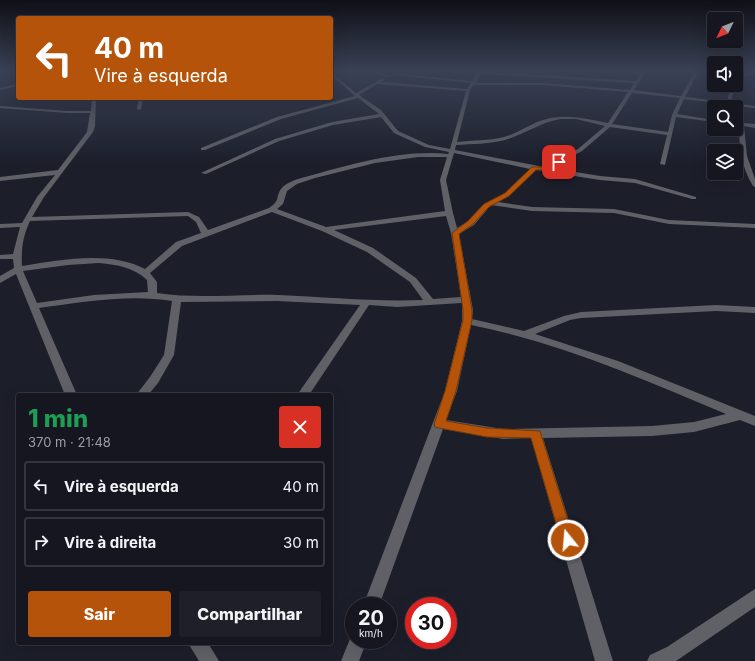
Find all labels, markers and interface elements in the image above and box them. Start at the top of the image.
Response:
north arrow [707,12,743,48]
map controls [707,12,743,180]
text: 40 m [94,31,164,65]
icon: left [28,32,80,84]
button: sound [707,56,743,92]
text: Vire à esquerda [94,65,228,86]
button: search [707,100,743,136]
button: layers [707,144,743,180]
pin [542,145,576,179]
icon: arrive [548,151,570,173]
text: 1 min [28,404,88,433]
button: close [279,406,321,448]
text: 370 m · 21:48 [28,434,111,450]
icon: left [30,475,52,497]
text: Vire à esquerda [64,477,179,496]
text: 40 m [282,477,319,496]
position arrow [547,519,589,561]
icon: right [30,531,52,553]
text: Vire à direita [64,533,156,552]
text: 30 m [283,533,319,552]
button: Sair [28,591,171,637]
button: Compartilhar [179,591,321,637]
speed limit sign: 30 [405,597,457,649]
text: 20 [358,606,384,630]
text: km/h [359,627,383,639]

